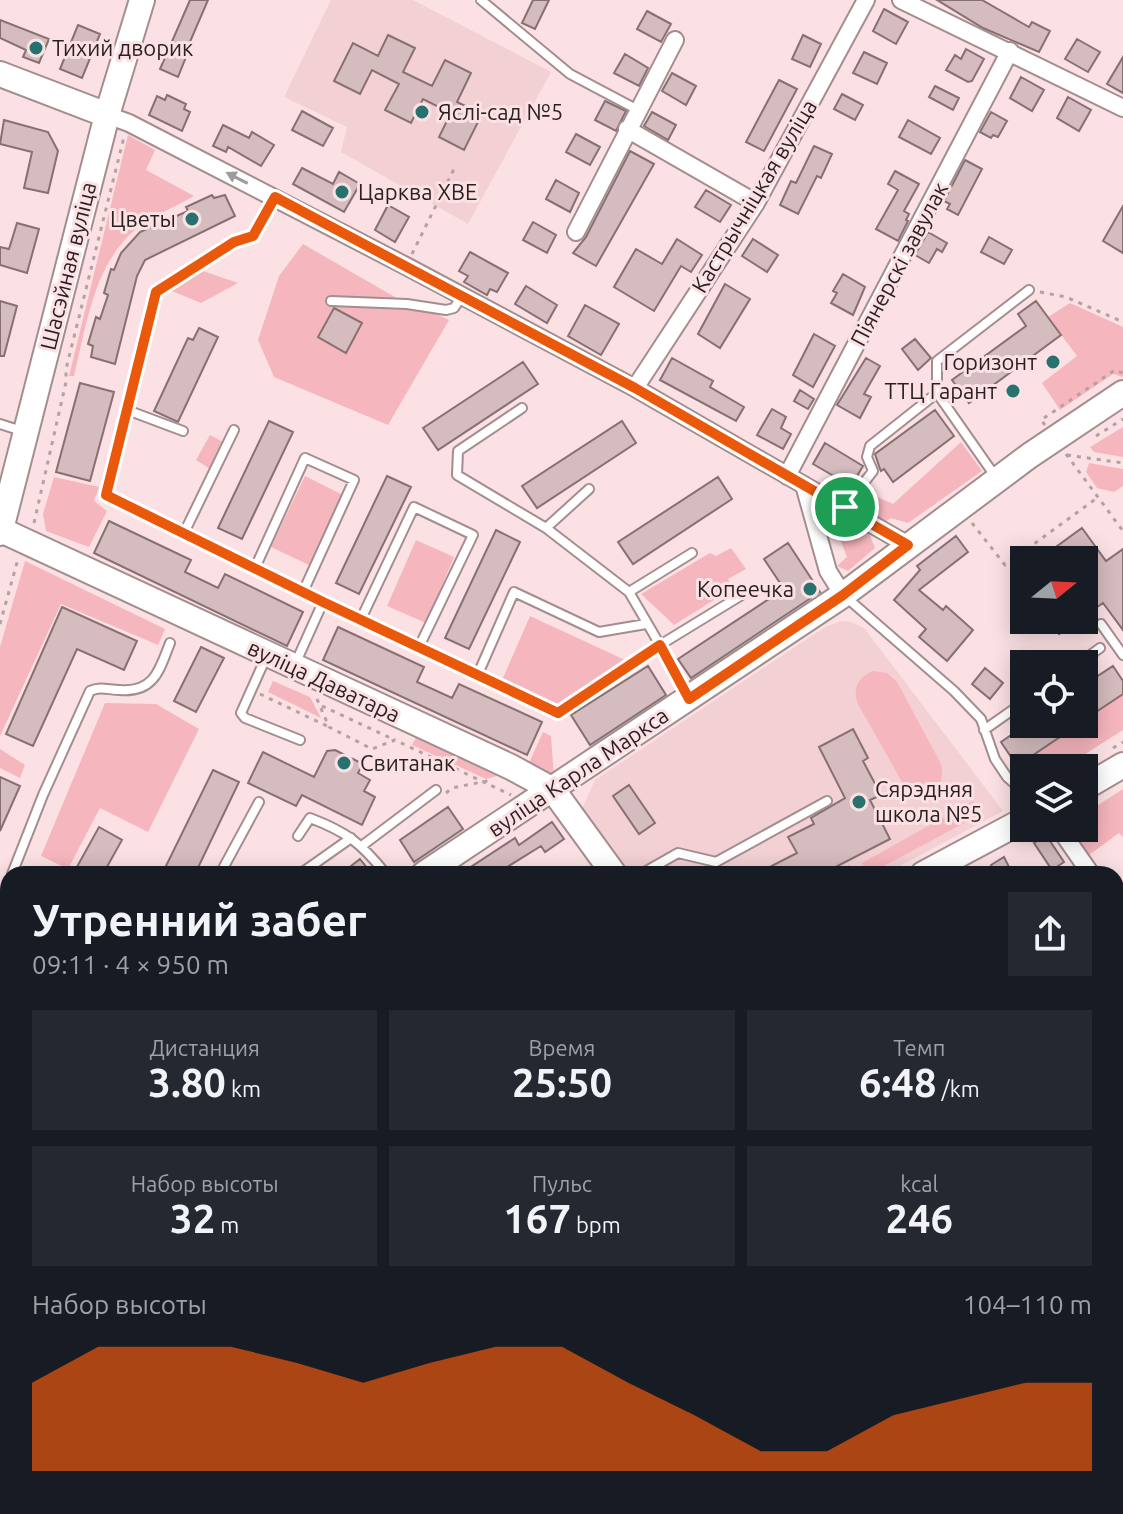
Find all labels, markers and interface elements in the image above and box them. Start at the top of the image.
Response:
place label: Тихий дворик [52,35,193,60]
marker: Тихий дворик [27,39,45,57]
street label: Кастрычніцкая вуліца [686,95,821,297]
place label: Яслі-сад №5 [438,99,563,124]
marker: Яслі-сад №5 [413,103,431,121]
one-way arrow [226,172,249,185]
street label: Піянерскі завулак [845,178,952,350]
street label: Шасэйная вуліца [35,179,100,352]
place label: Царква ХВЕ [358,179,477,204]
marker: Царква ХВЕ [333,183,351,201]
place label: Цветы [110,206,176,231]
marker: Цветы [183,210,201,228]
place label: Горизонт [943,349,1037,374]
marker: Горизонт [1044,353,1062,371]
place label: ТТЦ Гарант [884,378,997,403]
marker: ТТЦ Гарант [1004,382,1022,400]
pin [811,473,879,541]
icon: arrive [823,485,867,529]
north arrow [1010,546,1098,634]
map controls [1010,546,1098,842]
place label: Копеечка [697,576,794,601]
marker: Копеечка [801,580,819,598]
street label: вуліца Даватара [244,634,404,727]
button: locate [1010,650,1098,738]
street label: вуліца Карла Маркса [483,702,673,841]
place label: Свитанак [360,750,455,775]
marker: Свитанак [335,754,353,772]
button: layers [1010,754,1098,842]
place label: Сярэдняя школа №5 [875,776,982,826]
marker: Сярэдняя школа №5 [850,793,868,811]
button: share [1008,892,1092,976]
text: Утренний забег [32,895,366,944]
text: 09:11 · 4 × 950 m [32,950,229,979]
text: Дистанция [149,1035,260,1060]
text: Время [529,1035,595,1060]
text: Темп [893,1035,945,1060]
text: 3.80 [148,1060,226,1105]
text: 25:50 [512,1060,612,1105]
text: 6:48 [859,1060,936,1105]
text: km [226,1076,261,1101]
text: /km [936,1076,980,1101]
text: Набор высоты [131,1171,279,1196]
text: Пульс [532,1171,592,1196]
text: kcal [900,1171,938,1196]
text: 32 [170,1196,215,1241]
text: 167 [503,1196,571,1241]
text: 246 [885,1196,953,1241]
text: m [215,1212,239,1237]
text: bpm [571,1212,621,1237]
text: Набор высоты [32,1290,207,1319]
text: 104–110 m [963,1290,1092,1319]

